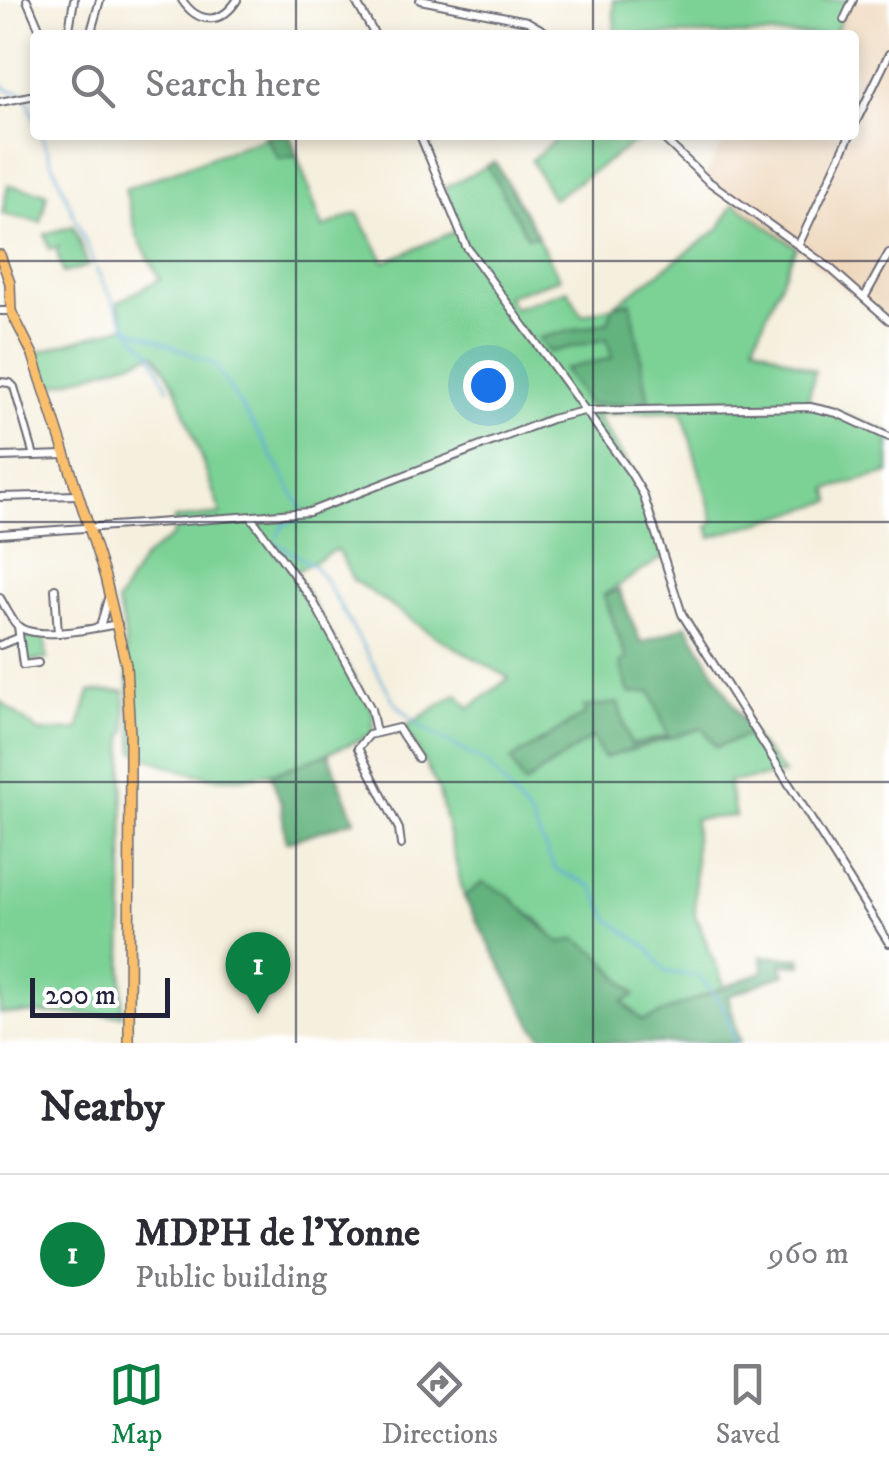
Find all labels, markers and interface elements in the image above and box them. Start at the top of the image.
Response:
search box [30,30,859,140]
icon: search [65,58,120,113]
text: Search here [145,61,321,109]
your location [463,360,514,411]
pin: 1 [226,932,290,1014]
scale bar [30,973,170,1018]
text: 200 m [45,978,116,1013]
text: Nearby [40,1082,164,1134]
text: MDPH de l'Yonne [135,1210,420,1258]
text: 1 [67,1234,78,1274]
text: 960 m [768,1234,849,1274]
text: Public building [135,1258,327,1298]
tab: Map [109,1357,164,1452]
tab: Directions [382,1357,498,1452]
tab: Saved [716,1357,780,1452]

